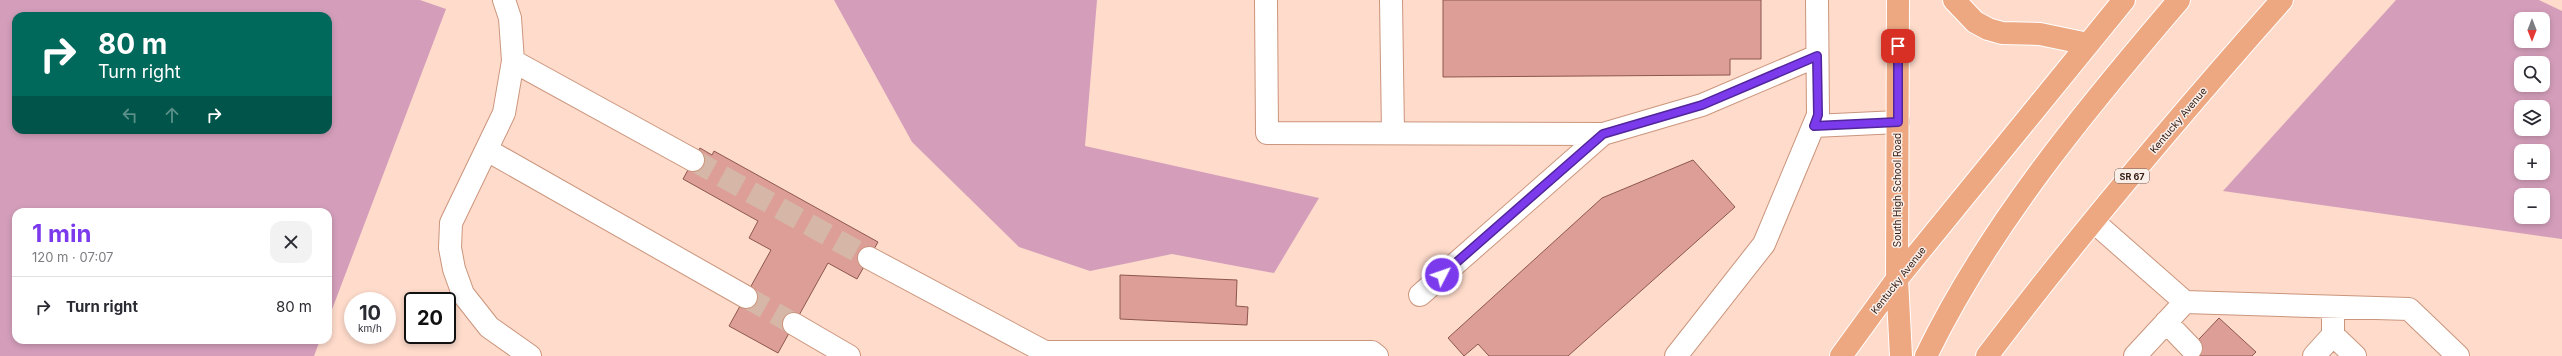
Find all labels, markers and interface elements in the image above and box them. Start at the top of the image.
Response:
north arrow [2514,12,2550,48]
map controls [2514,12,2550,224]
text: 80 m [98,27,167,61]
icon: right [32,28,84,80]
pin [1881,29,1915,63]
icon: arrive [1887,35,1909,57]
button: search [2514,56,2550,92]
text: Turn right [98,61,181,82]
street label: Kentucky Avenue [2147,85,2209,155]
button: layers [2514,100,2550,136]
icon: left [119,104,141,126]
icon: ahead [161,104,183,126]
icon: right [203,104,225,126]
street label: South High School Road [1891,133,1903,247]
button: + [2514,144,2550,180]
road number: SR 67 [2115,169,2149,183]
button: − [2514,188,2550,224]
text: 1 min [32,219,91,248]
button: close [270,221,312,263]
street label: Kentucky Avenue [1868,244,1928,316]
text: 120 m · 07:07 [32,249,113,265]
position arrow [1421,254,1463,296]
speed limit sign: 20 [404,292,456,344]
icon: right [32,296,54,318]
text: Turn right [66,297,138,316]
text: 80 m [276,297,312,316]
text: 10 [359,301,381,325]
text: km/h [358,322,382,334]

